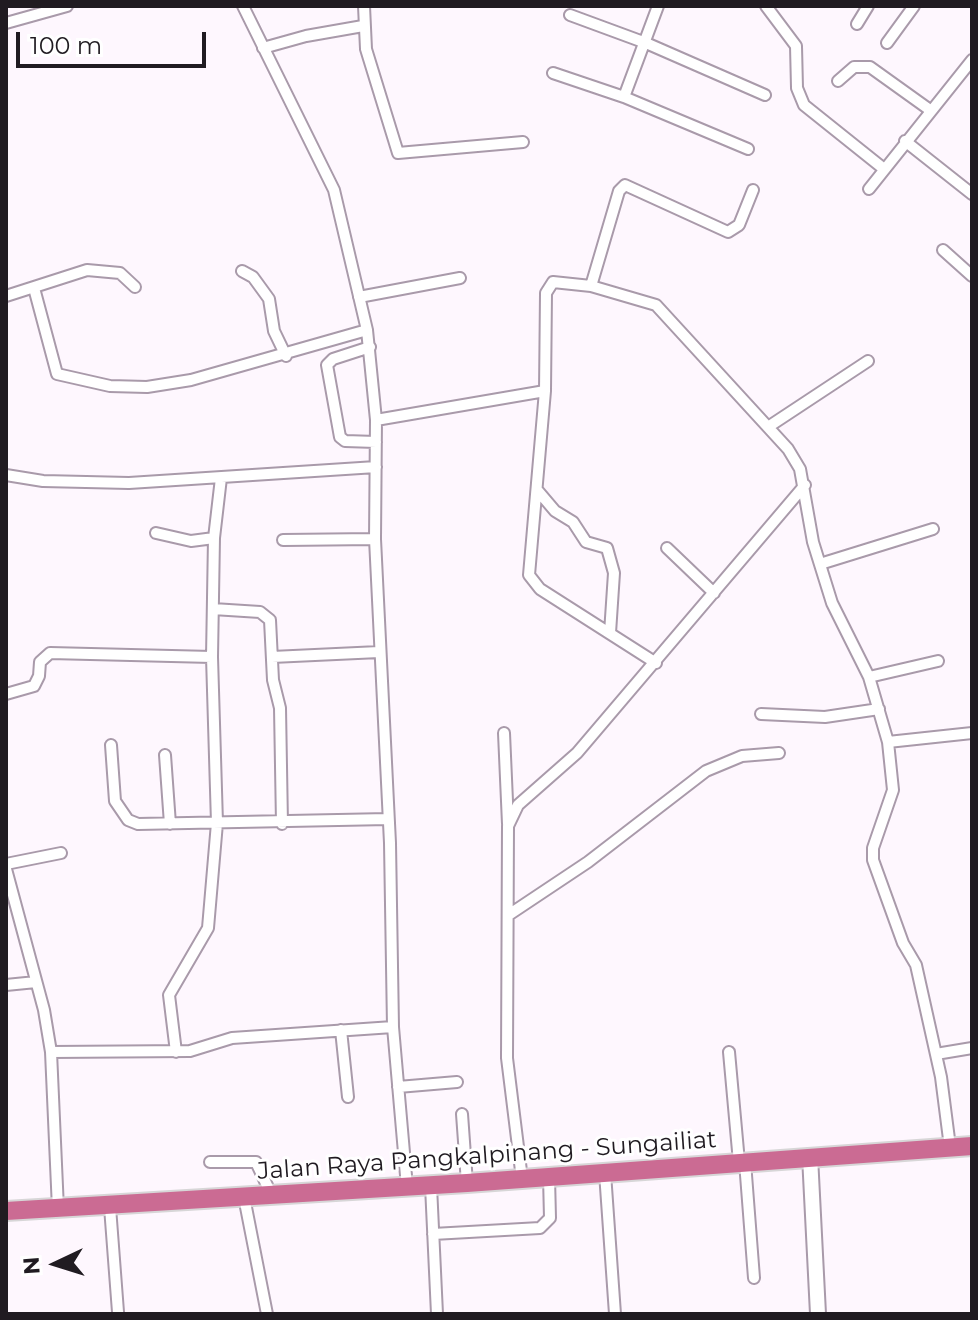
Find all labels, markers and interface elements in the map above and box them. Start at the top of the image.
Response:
scale bar [20,16,210,66]
text: 100 m [30,31,102,60]
street label: Jalan Raya Pangkalpinang - Sungailiat [256,1126,718,1186]
north arrow [16,1224,96,1304]
text: N [17,1256,46,1276]

